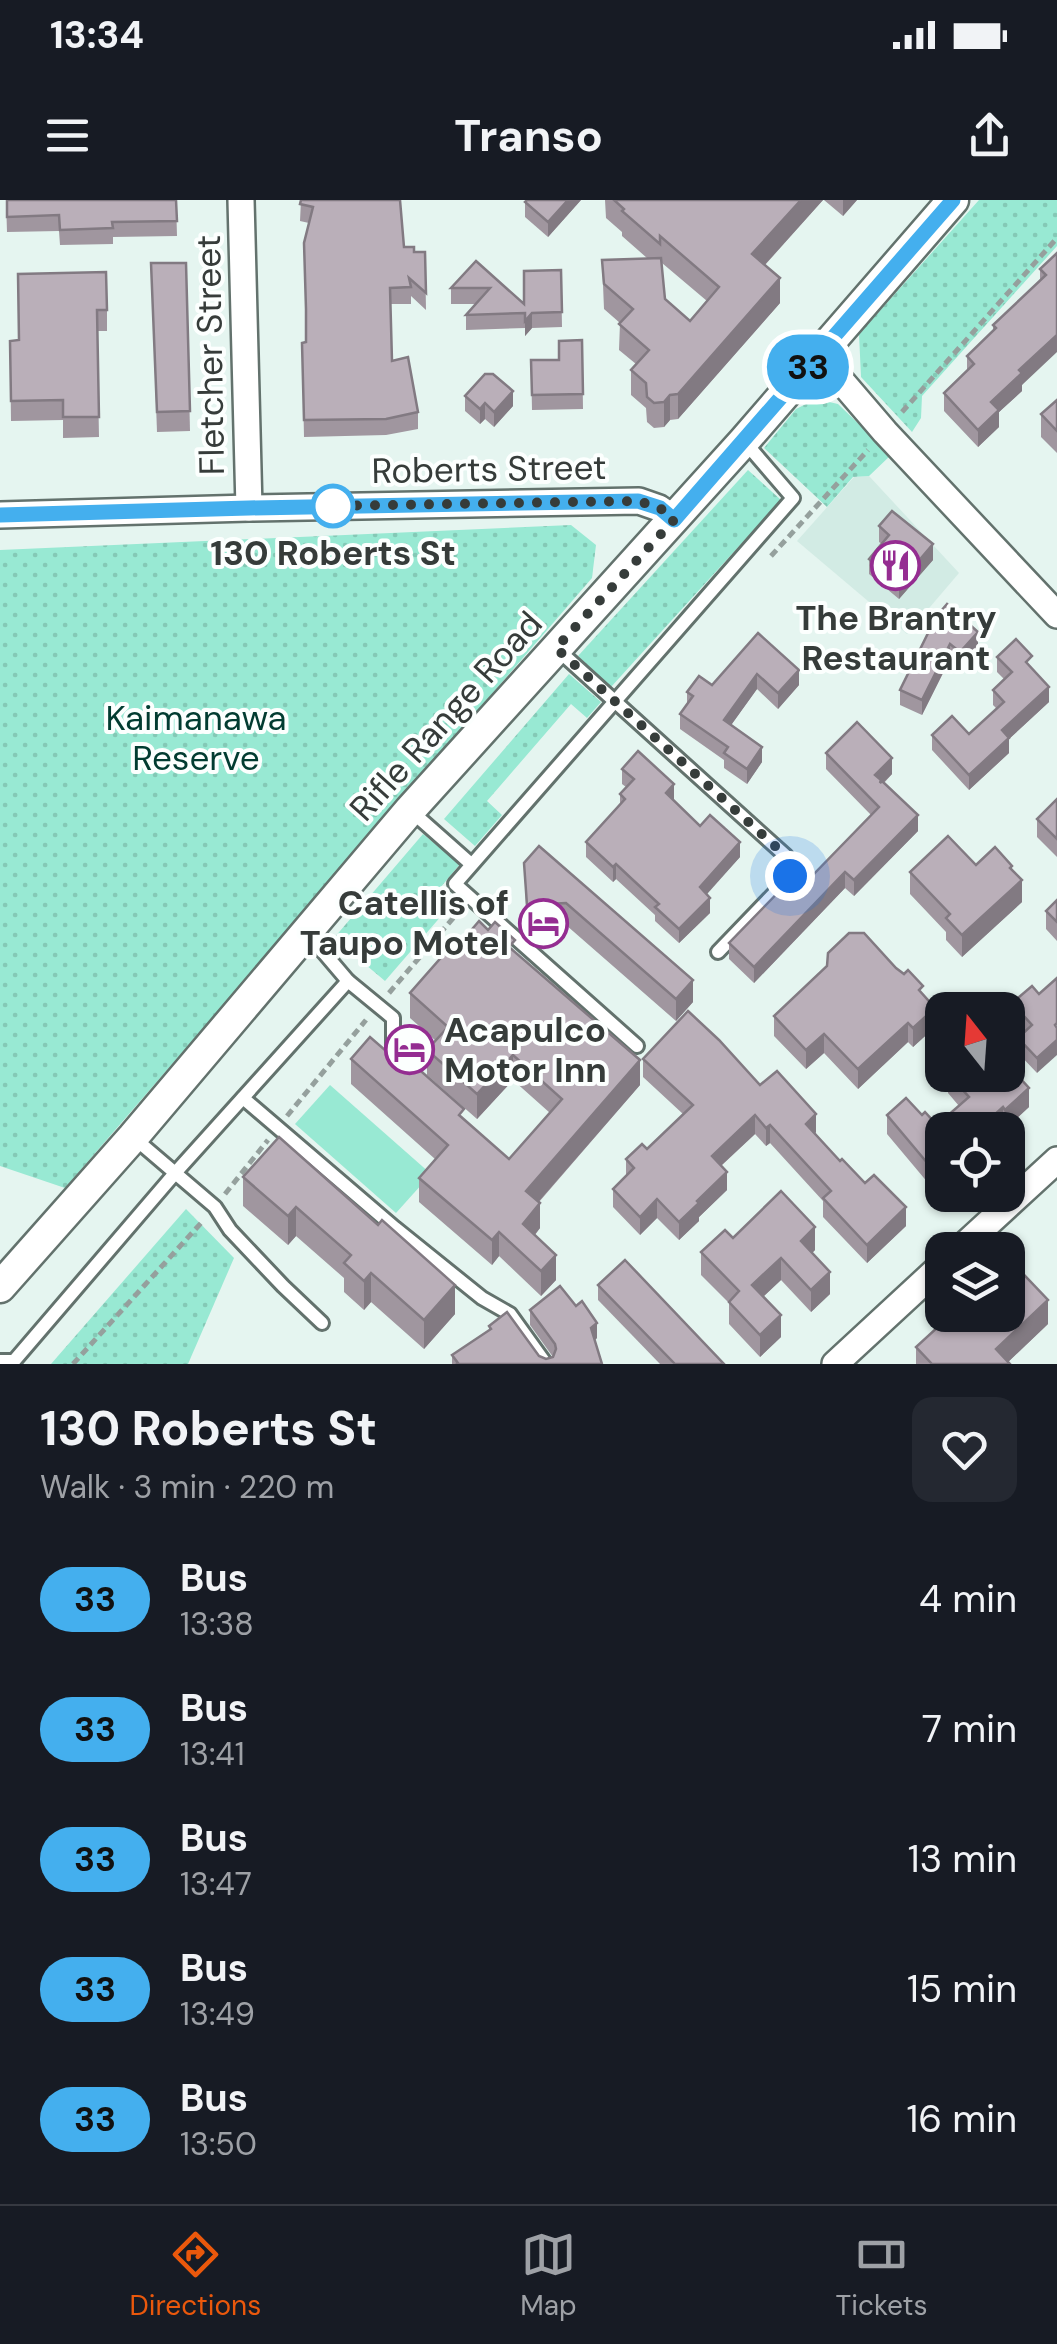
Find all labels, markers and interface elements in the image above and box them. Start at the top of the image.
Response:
text: 13:34 [50,10,144,60]
text: Transo [454,106,603,165]
icon: menu [40,108,95,163]
icon: share [962,108,1017,163]
street label: Fletcher Street [185,234,235,476]
line badge: 33 [763,334,853,400]
text: 33 [787,344,829,390]
street label: Roberts Street [371,444,607,494]
marker: 130 Roberts St [312,485,354,527]
place label: 130 Roberts St [210,530,456,576]
restaurant icon: The Brantry Restaurant [870,540,922,592]
place label: The Brantry Restaurant [795,595,997,681]
street label: Rifle Range Road [340,601,552,831]
park label: Kaimanawa Reserve [105,695,287,781]
your location [765,851,815,901]
place label: Catellis of Taupo Motel [300,880,509,966]
hotel icon: Catellis of Taupo Motel [518,897,570,949]
north arrow [925,992,1025,1092]
map controls [925,992,1025,1332]
place label: Acapulco Motor Inn [444,1007,607,1093]
hotel icon: Acapulco Motor Inn [383,1024,435,1076]
button: locate [925,1112,1025,1212]
button: layers [925,1232,1025,1332]
text: 130 Roberts St [40,1397,377,1460]
button: heart [912,1397,1017,1502]
text: Walk · 3 min · 220 m [40,1466,334,1508]
text: Bus [180,1553,248,1603]
text: 4 min [919,1574,1017,1624]
text: 33 [74,1576,116,1622]
text: 13:38 [180,1603,254,1645]
text: Bus [180,1683,248,1733]
text: 7 min [922,1704,1017,1754]
text: 33 [74,1706,116,1752]
text: 13:41 [180,1733,245,1775]
text: Bus [180,1813,248,1863]
text: 13 min [908,1834,1017,1884]
text: 33 [74,1836,116,1882]
text: 13:47 [180,1863,252,1905]
text: Bus [180,1943,248,1993]
text: 15 min [907,1964,1017,2014]
text: 33 [74,1966,116,2012]
text: 13:49 [180,1993,255,2035]
text: Bus [180,2073,248,2123]
text: 16 min [906,2094,1017,2144]
text: 33 [74,2096,116,2142]
text: 13:50 [180,2123,257,2165]
tab: Directions [129,2227,261,2324]
tab: Map [520,2227,577,2324]
tab: Tickets [835,2227,927,2324]

